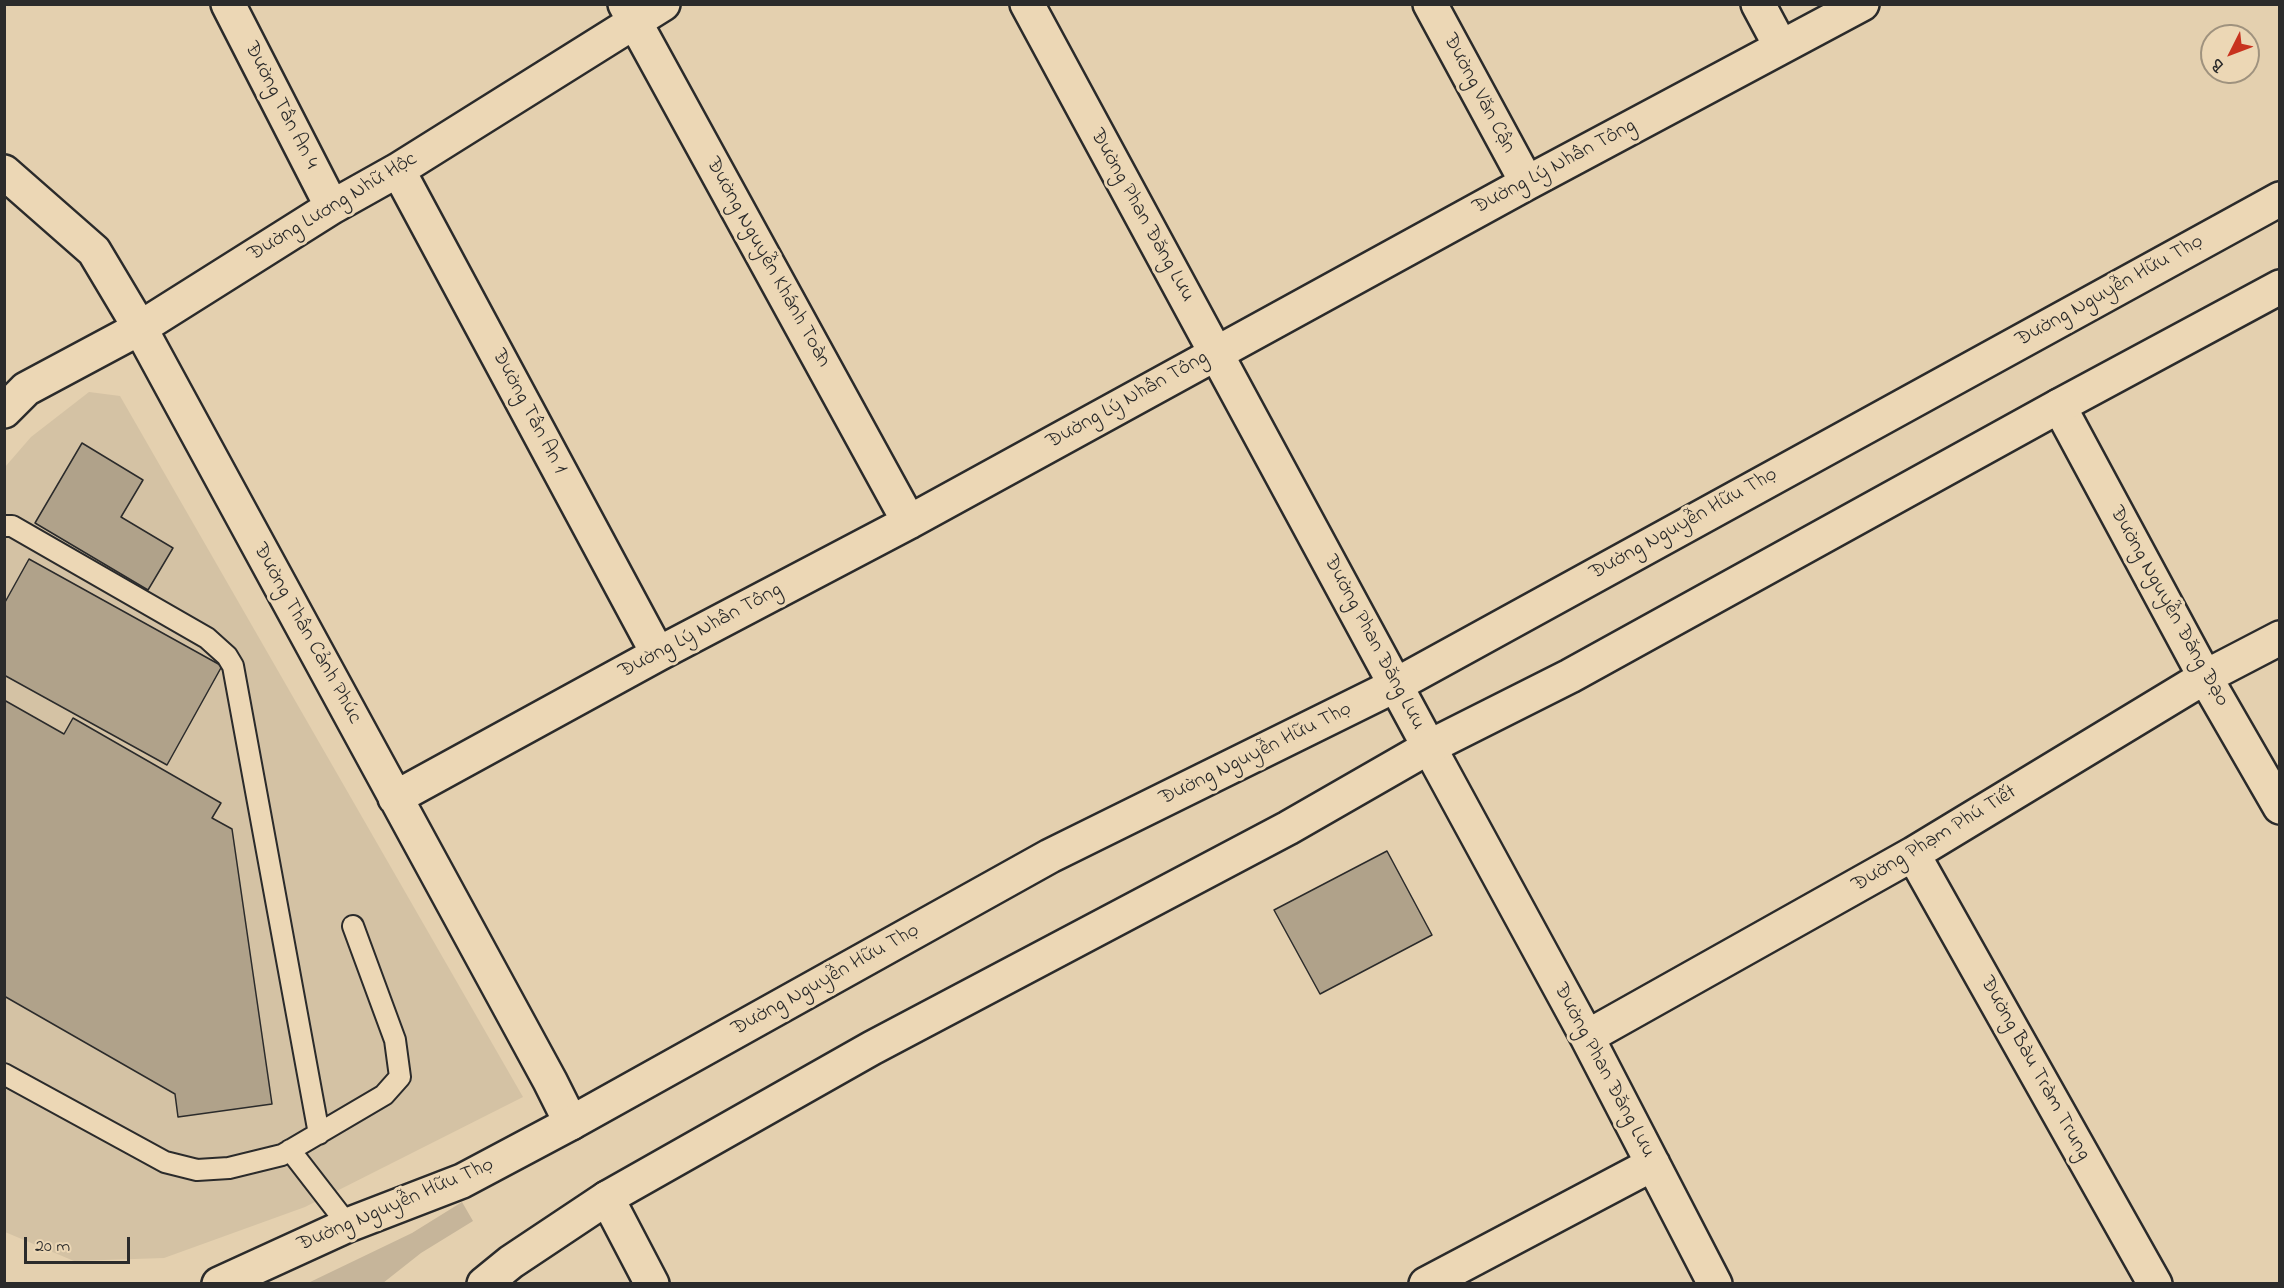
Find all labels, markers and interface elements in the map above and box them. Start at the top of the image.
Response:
north arrow [2200,24,2260,84]
street label: Đường Văn Cận [1436,30,1520,158]
street label: Đường Tân An 4 [237,38,323,174]
text: B [2206,53,2231,77]
street label: Đường Lý Nhân Tông [1469,114,1641,222]
street label: Đường Phan Đăng Lưu [1083,125,1199,307]
street label: Đường Lương Nhữ Hộc [244,148,422,268]
street label: Đường Nguyễn Khánh Toàn [699,154,835,372]
street label: Đường Nguyễn Hữu Thọ [2012,230,2208,354]
street label: Đường Tân An 1 [485,345,571,479]
street label: Đường Lý Nhân Tông [1043,346,1213,456]
street label: Đường Nguyễn Hữu Thọ [1586,463,1782,587]
street label: Đường Nguyễn Đăng Đạo [2102,502,2234,712]
street label: Đường Thân Cảnh Phúc [246,539,366,729]
street label: Đường Phan Đăng Lưu [1316,551,1430,735]
street label: Đường Lý Nhân Tông [615,578,787,686]
street label: Đường Nguyễn Hữu Thọ [1156,698,1356,812]
street label: Đường Phạm Phú Tiết [1848,781,2022,899]
street label: Đường Nguyễn Hữu Thọ [728,919,924,1043]
street label: Đường Bàu Tràm Trung [1973,973,2095,1165]
street label: Đường Phan Đăng Lưu [1546,979,1660,1163]
street label: Đường Nguyễn Hữu Thọ [294,1153,498,1259]
scale bar [27,1225,134,1263]
text: 20 m [35,1234,70,1260]

